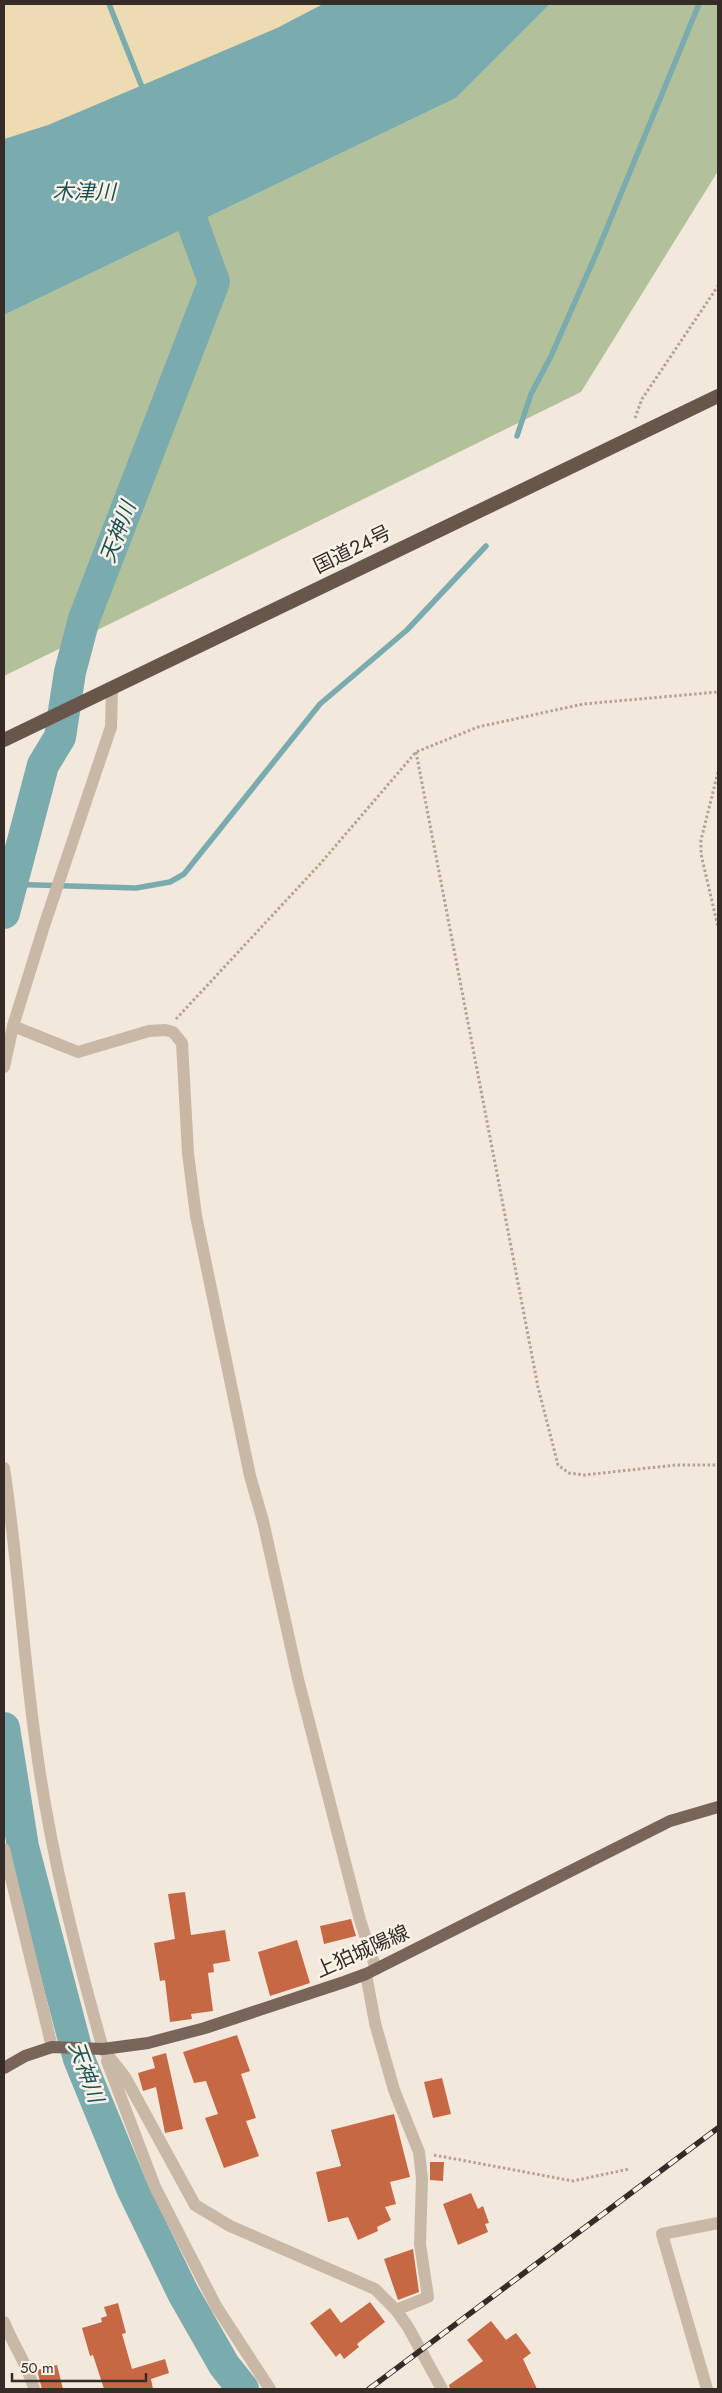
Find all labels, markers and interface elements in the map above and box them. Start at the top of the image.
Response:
water label: 木津川 [53,177,117,207]
water label: 天神川 [93,495,144,567]
street label: 国道24号 [309,518,396,581]
street label: 上狛城陽線 [311,1918,414,1985]
water label: 天神川 [61,2037,112,2109]
scale bar [12,2350,146,2382]
text: 50 m [20,2357,54,2379]

